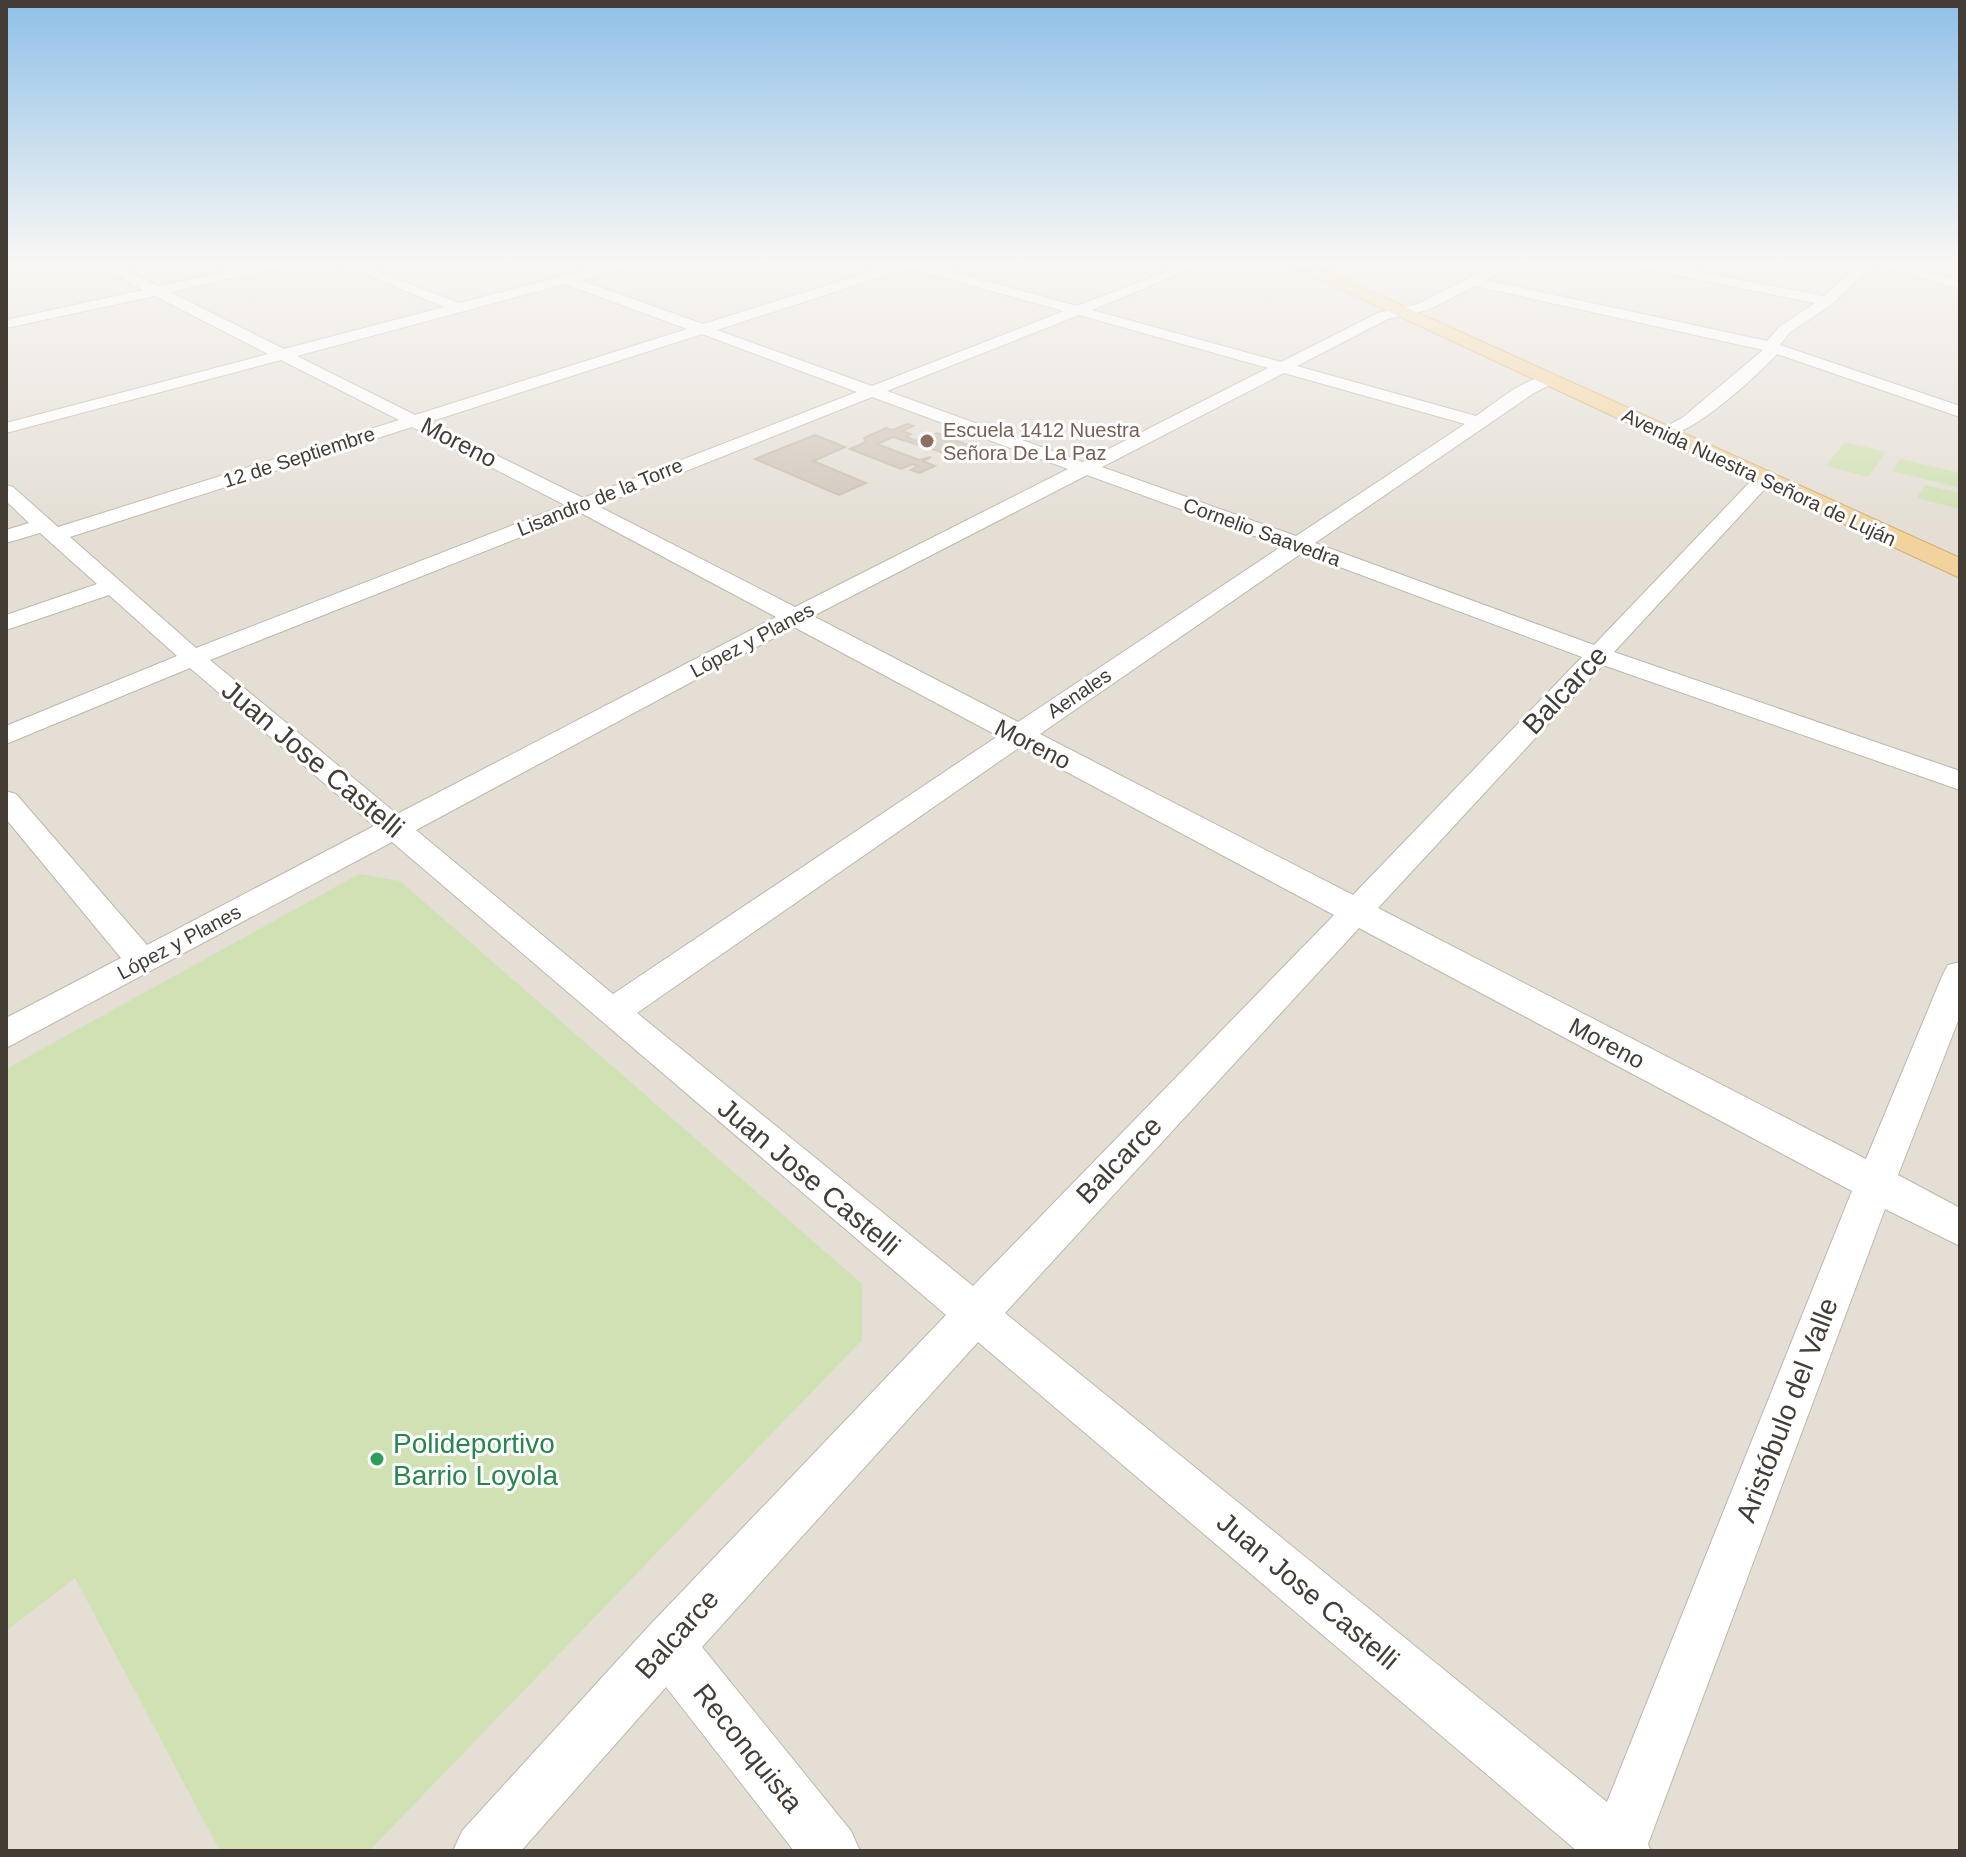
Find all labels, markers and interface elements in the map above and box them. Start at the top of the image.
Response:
street label: Avenida Nuestra Señora de Luján [1618,404,1900,550]
street label: Moreno [417,411,501,473]
place label: Escuela 1412 Nuestra Señora De La Paz [943,419,1141,464]
street label: 12 de Septiembre [221,422,377,492]
marker: Escuela 1412 Nuestra Señora De La Paz [918,432,936,450]
street label: Lisandro de la Torre [514,454,686,540]
street label: Cornelio Saavedra [1180,493,1344,571]
street label: López y Planes [686,598,818,682]
street label: Balcarce [1517,640,1613,740]
street label: Aenales [1043,664,1115,722]
street label: Juan Jose Castelli [216,674,410,844]
street label: Moreno [991,713,1075,775]
street label: López y Planes [113,900,245,984]
street label: Moreno [1565,1012,1649,1074]
street label: Juan Jose Castelli [712,1092,906,1262]
street label: Balcarce [1070,1110,1168,1210]
street label: Aristóbulo del Valle [1730,1294,1844,1526]
place label: Polideportivo Barrio Loyola [393,1428,558,1491]
marker: Polideportivo Barrio Loyola [368,1450,386,1468]
street label: Juan Jose Castelli [1211,1506,1405,1676]
street label: Balcarce [629,1583,725,1685]
street label: Reconquista [687,1678,809,1819]

